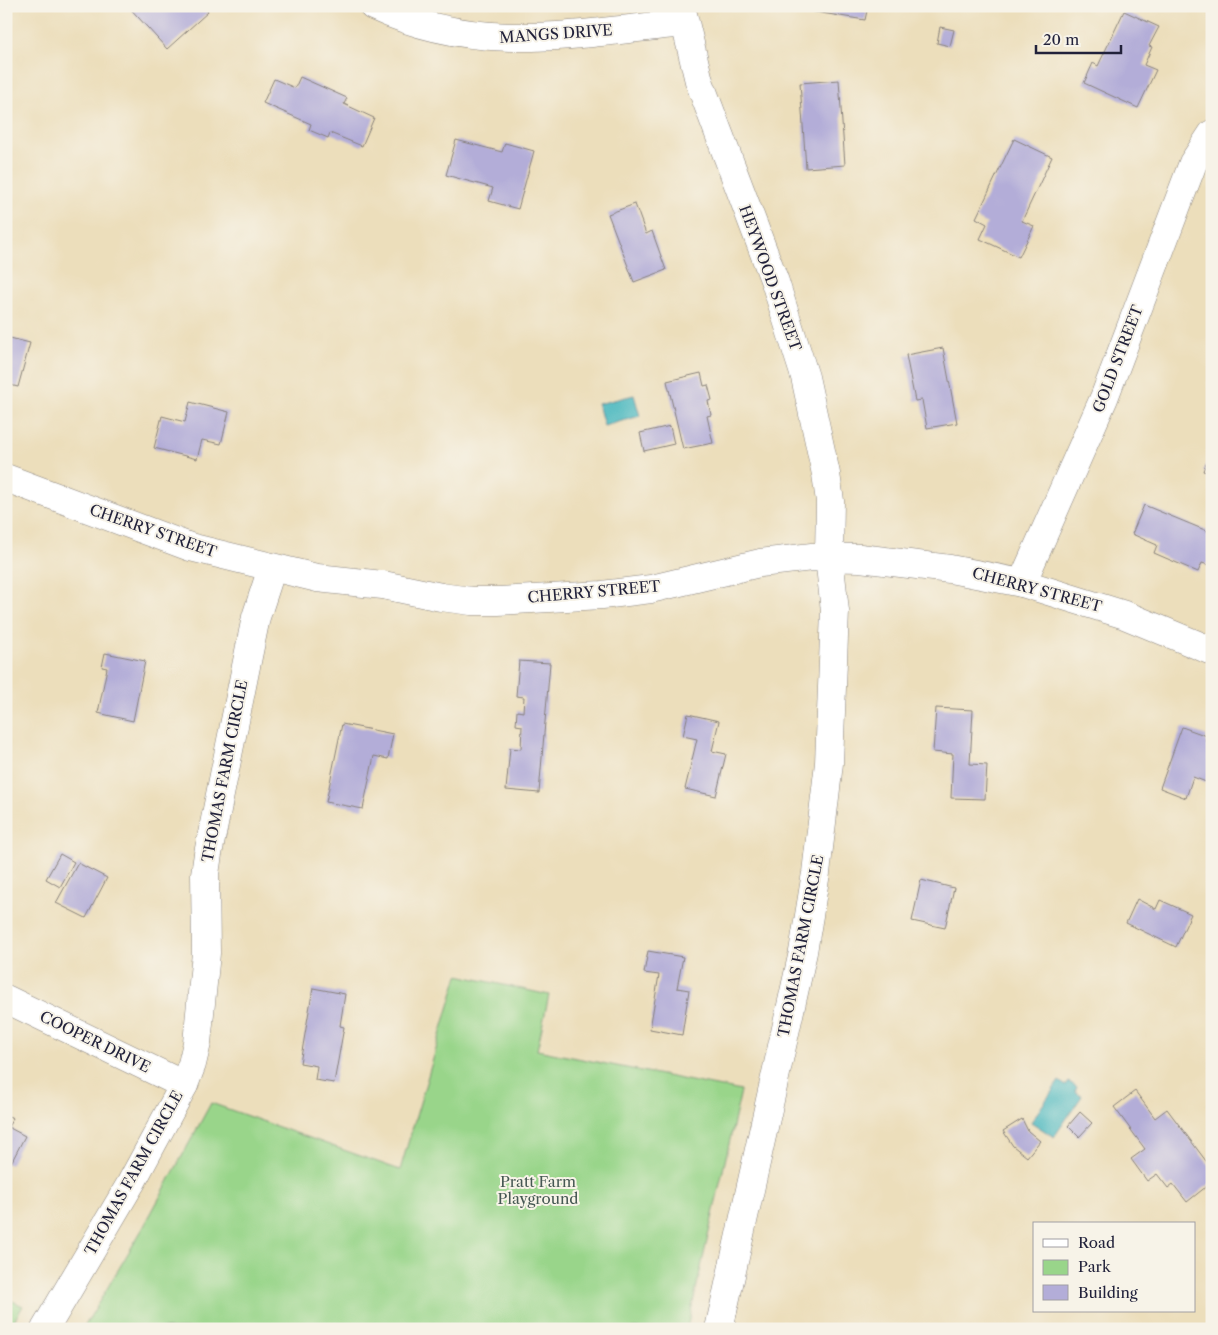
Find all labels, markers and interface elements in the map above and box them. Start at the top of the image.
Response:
street label: MANGS DRIVE [499,20,613,47]
scale bar [1036,22,1120,54]
text: 20 m [1043,30,1079,49]
street label: HEYWOOD STREET [735,202,806,354]
street label: GOLD STREET [1088,302,1147,415]
street label: CHERRY STREET [87,500,220,561]
street label: CHERRY STREET [970,563,1105,616]
street label: CHERRY STREET [527,576,662,607]
street label: THOMAS FARM CIRCLE [197,678,252,864]
street label: THOMAS FARM CIRCLE [773,853,828,1039]
street label: COOPER DRIVE [37,1007,154,1077]
street label: THOMAS FARM CIRCLE [80,1087,187,1258]
park label: Pratt Farm Playground [498,1172,578,1208]
legend [1033,1222,1196,1312]
text: Road [1078,1233,1115,1252]
text: Park [1078,1257,1112,1276]
text: Building [1078,1283,1138,1302]

